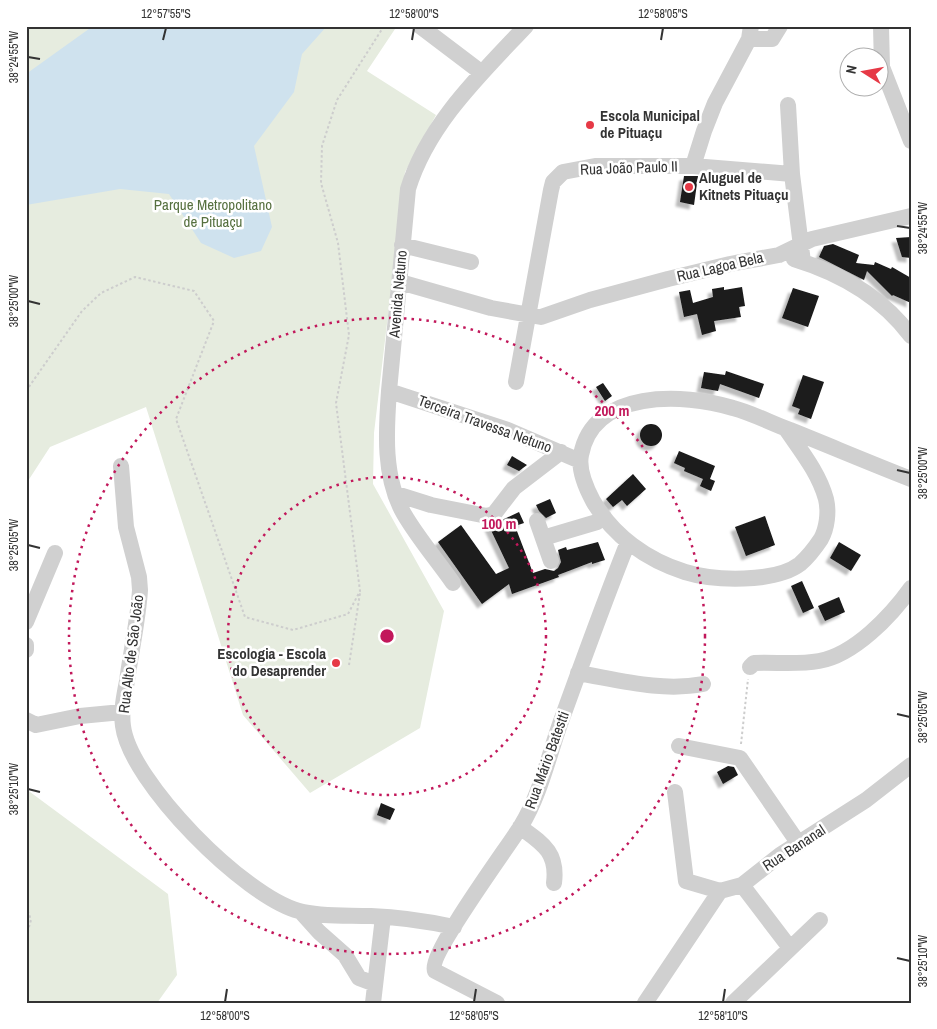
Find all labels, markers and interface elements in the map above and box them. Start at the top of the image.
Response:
text: 12°57'55"S [141,6,191,22]
text: 12°58'00"S [389,6,439,22]
text: 12°58'05"S [638,6,688,22]
text: 38°24'55"W [6,30,22,83]
north arrow [840,48,890,98]
text: N [842,64,861,75]
place label: Escola Municipal de Pituaçu [600,105,700,143]
marker: Escola Municipal de Pituaçu [584,119,596,131]
street label: Rua João Paulo II [580,155,678,180]
place label: Aluguel de Kitnets Pituaçu [699,167,789,205]
marker: Aluguel de Kitnets Pituaçu [683,181,695,193]
park label: Parque Metropolitano de Pituaçu [154,194,272,232]
text: 38°24'55"W [915,201,931,254]
street label: Rua Lagoa Bela [675,246,765,287]
street label: Avenida Netuno [383,249,412,340]
text: 38°25'00"W [6,274,22,327]
street label: Terceira Travessa Netuno [415,390,555,458]
text: 200 m [595,400,629,421]
text: 38°25'00"W [915,446,931,499]
text: 100 m [482,513,516,534]
text: 38°25'05"W [6,518,22,571]
street label: Rua Alto de São João [113,593,148,714]
centre of rings [378,627,396,645]
place label: Escologia - Escola do Desaprender [217,643,326,681]
marker: Escologia - Escola do Desaprender [330,657,342,669]
text: 38°25'05"W [915,690,931,743]
street label: Rua Mário Batestti [519,708,574,812]
text: 38°25'10"W [6,762,22,815]
street label: Rua Bananal [758,819,829,876]
text: 38°25'10"W [915,934,931,987]
text: 12°58'00"S [200,1008,250,1024]
text: 12°58'05"S [449,1008,499,1024]
text: 12°58'10"S [698,1008,748,1024]

